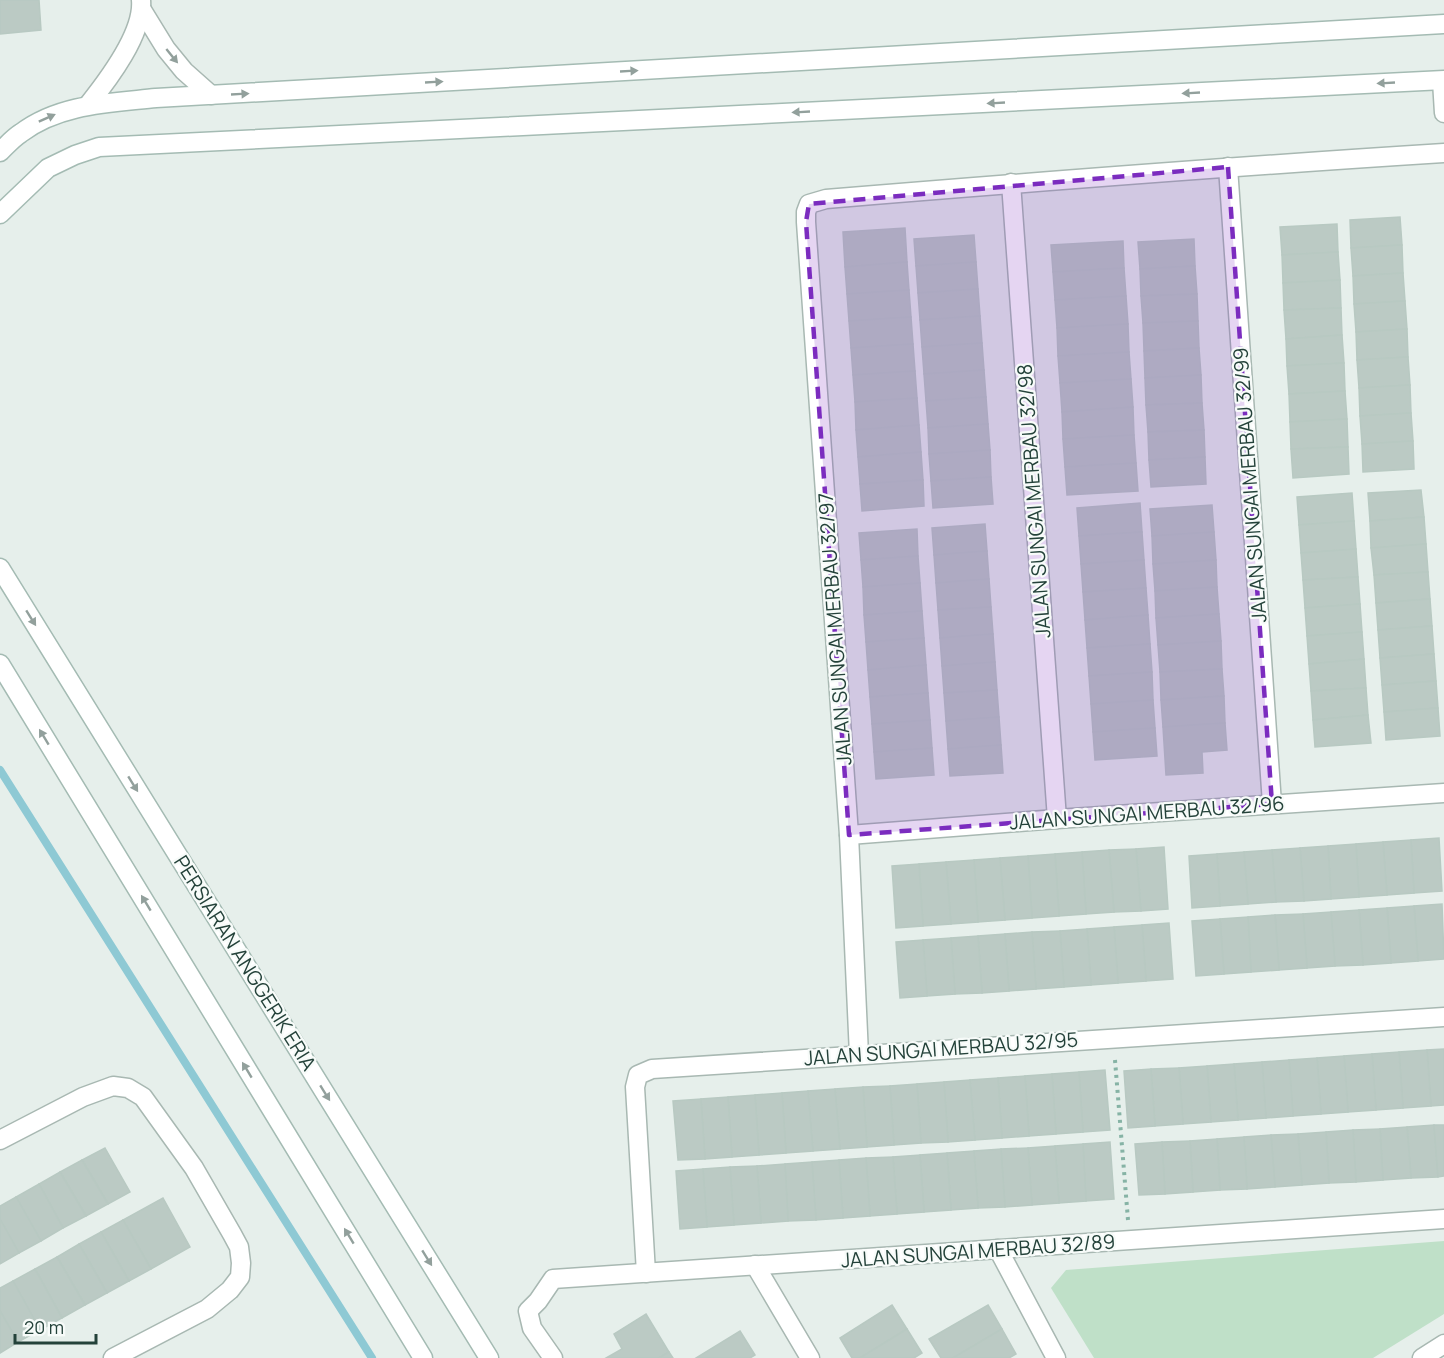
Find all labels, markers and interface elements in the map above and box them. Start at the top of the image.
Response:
one-way arrow [166,49,178,64]
one-way arrow [620,66,639,76]
one-way arrow [425,78,444,87]
one-way arrow [1376,79,1395,88]
one-way arrow [1181,88,1200,98]
one-way arrow [230,89,249,98]
one-way arrow [987,98,1006,107]
one-way arrow [792,108,811,117]
one-way arrow [39,113,57,123]
street label: JALAN SUNGAI MERBAU 32/99 [1226,347,1273,623]
street label: JALAN SUNGAI MERBAU 32/98 [1010,363,1057,639]
street label: JALAN SUNGAI MERBAU 32/97 [812,492,857,766]
one-way arrow [25,610,36,626]
one-way arrow [39,729,50,745]
one-way arrow [128,776,139,792]
street label: JALAN SUNGAI MERBAU 32/96 [1009,789,1285,836]
street label: PERSIARAN ANGGERIK ERIA [168,850,323,1076]
one-way arrow [140,895,151,911]
street label: JALAN SUNGAI MERBAU 32/95 [803,1025,1079,1072]
one-way arrow [242,1062,253,1078]
one-way arrow [319,1084,330,1101]
street label: JALAN SUNGAI MERBAU 32/89 [840,1227,1116,1274]
one-way arrow [343,1228,354,1244]
one-way arrow [422,1250,433,1266]
scale bar [15,1307,96,1345]
text: 20 m [24,1315,64,1339]

